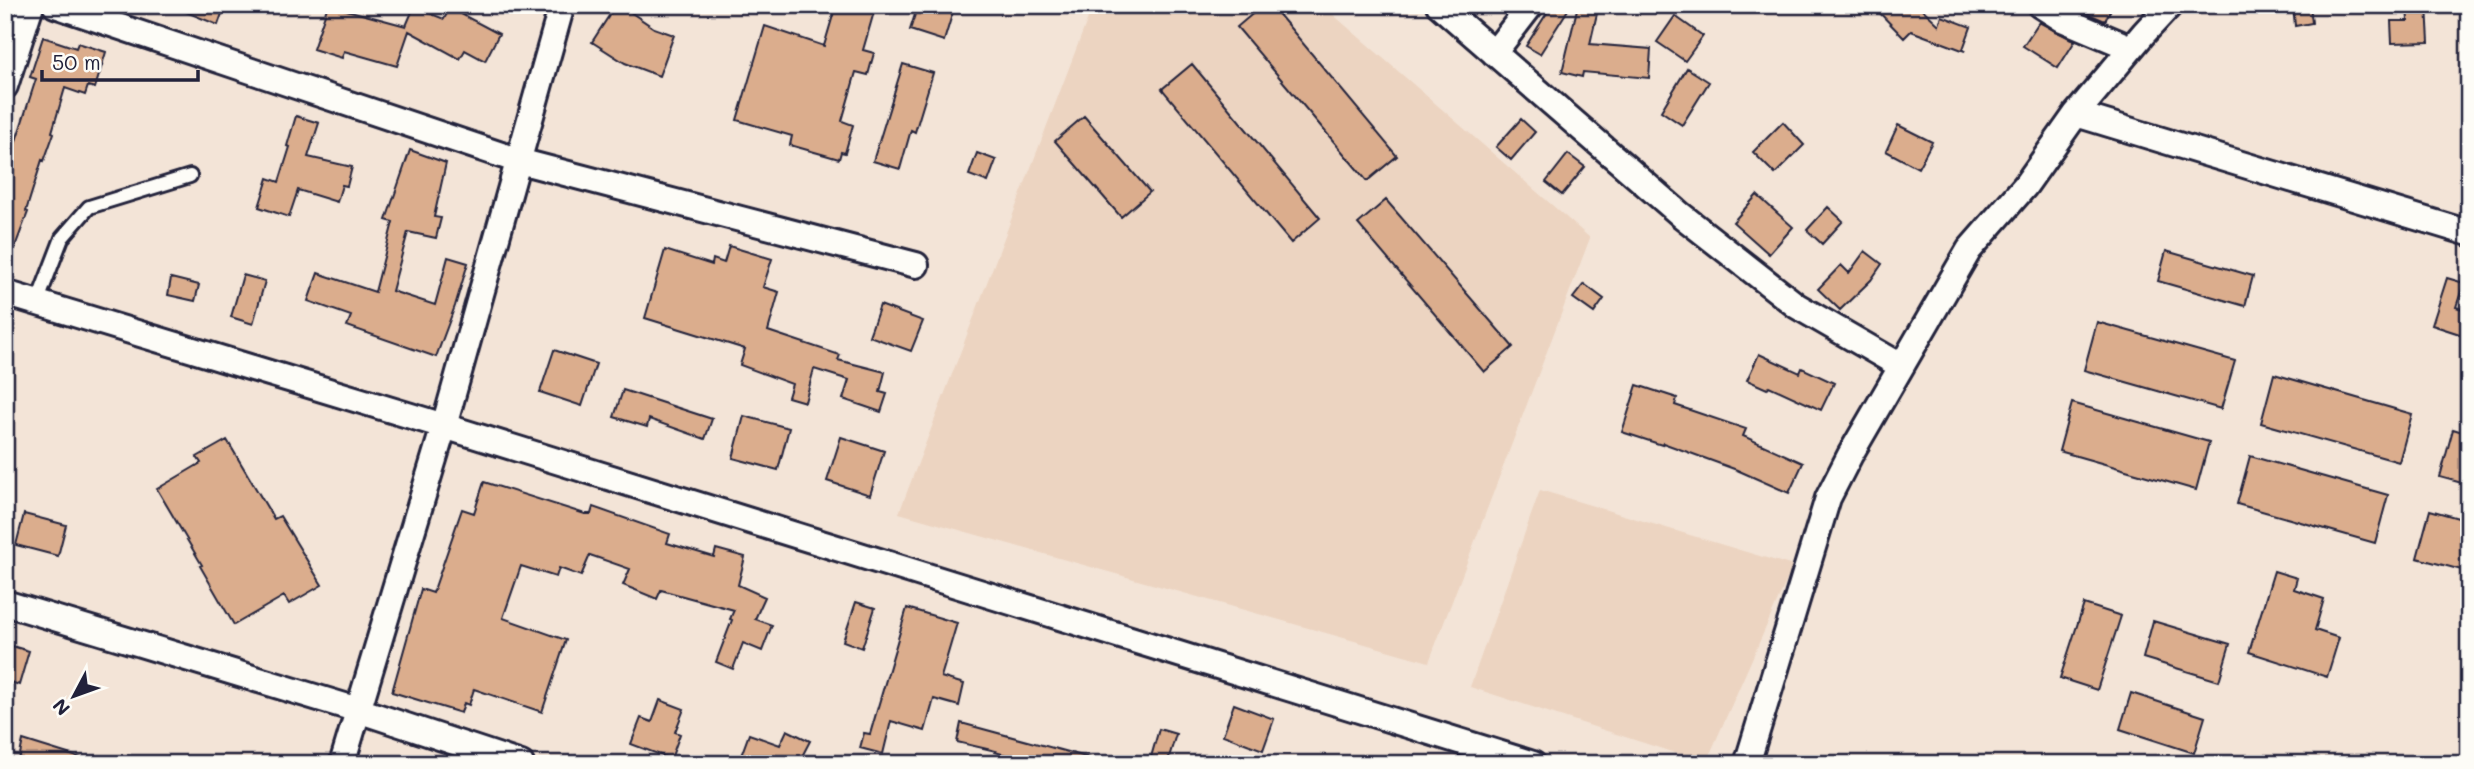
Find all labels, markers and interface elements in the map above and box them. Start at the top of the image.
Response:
scale bar [42,38,198,82]
text: 50 m [52,48,101,75]
north arrow [38,660,108,730]
text: N [47,694,75,721]

